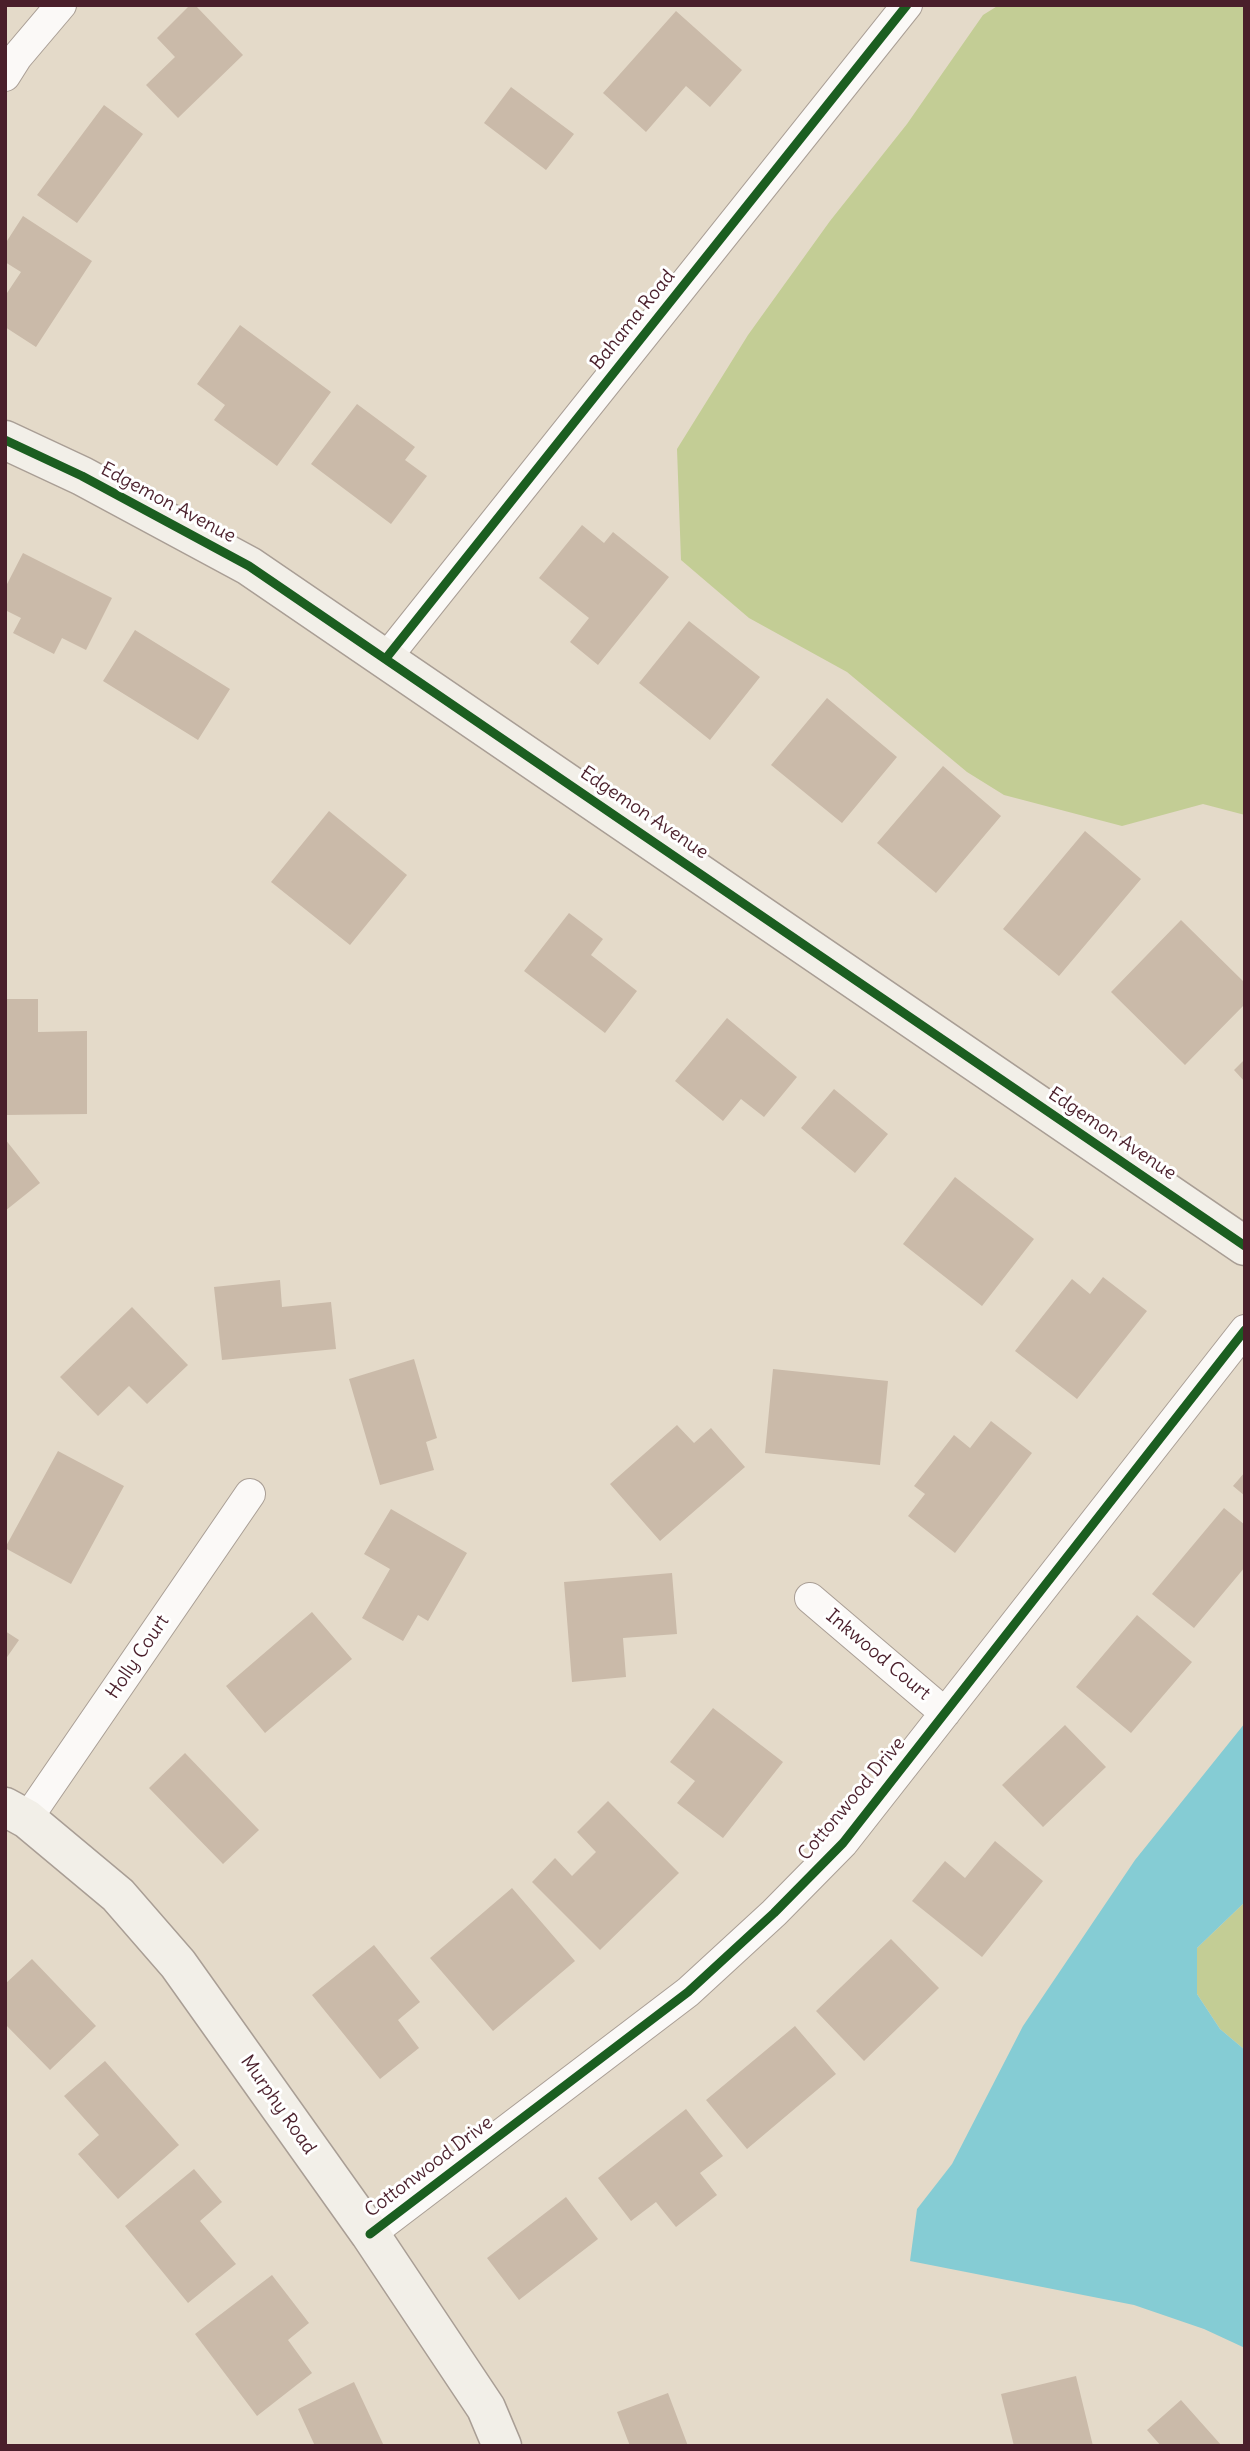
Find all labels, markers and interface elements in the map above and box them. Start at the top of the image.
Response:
street label: Bahama Road [586,266,680,374]
street label: Edgemon Avenue [97,458,239,548]
street label: Edgemon Avenue [576,762,712,864]
street label: Edgemon Avenue [1044,1083,1180,1185]
street label: Inkwood Court [821,1605,935,1705]
street label: Holly Court [102,1611,174,1703]
street label: Cottonwood Drive [794,1733,910,1865]
street label: Murphy Road [235,2051,321,2159]
street label: Cottonwood Drive [361,2112,497,2222]

